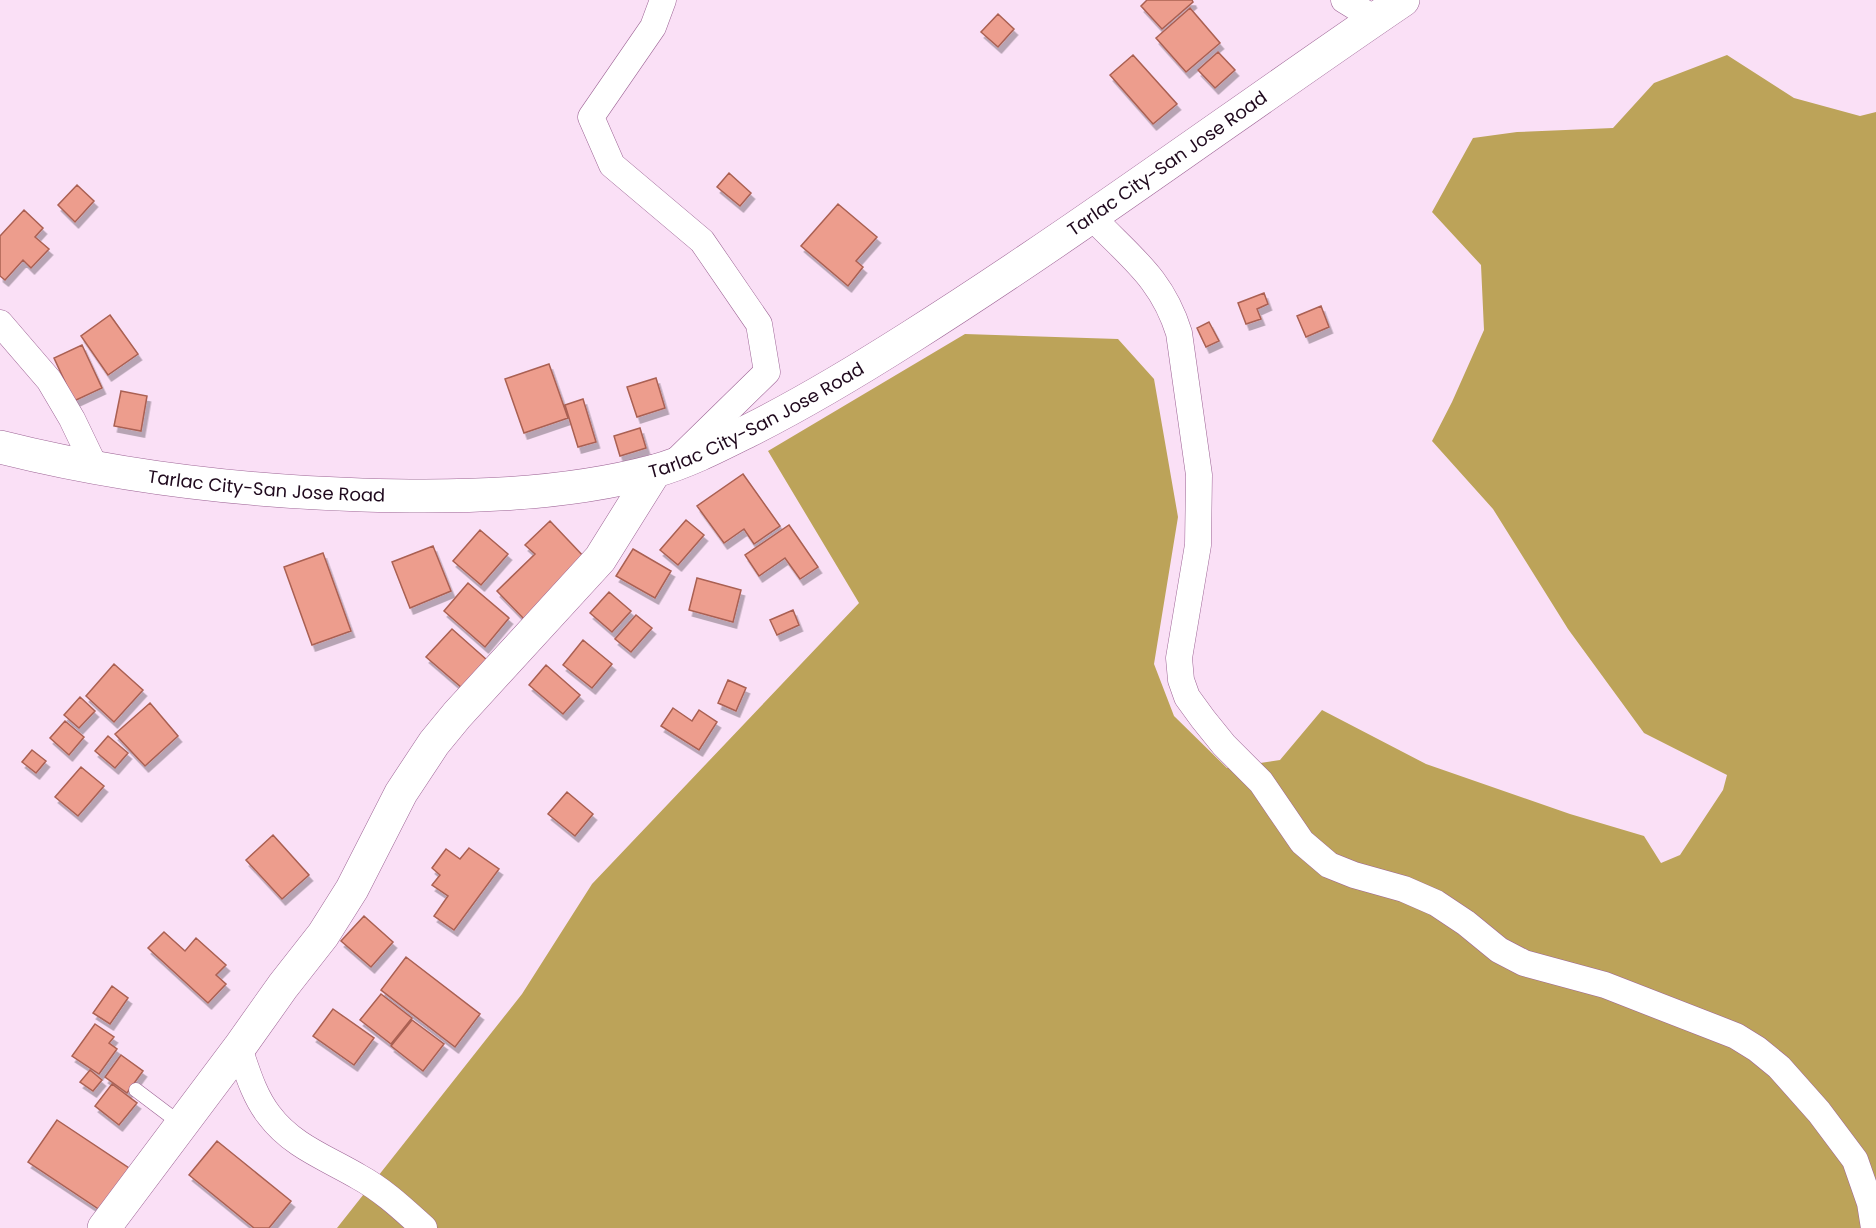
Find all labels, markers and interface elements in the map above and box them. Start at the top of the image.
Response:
street label: Tarlac City-San Jose Road [1062,85,1272,242]
street label: Tarlac City-San Jose Road [646,356,869,484]
street label: Tarlac City-San Jose Road [146,464,385,508]

